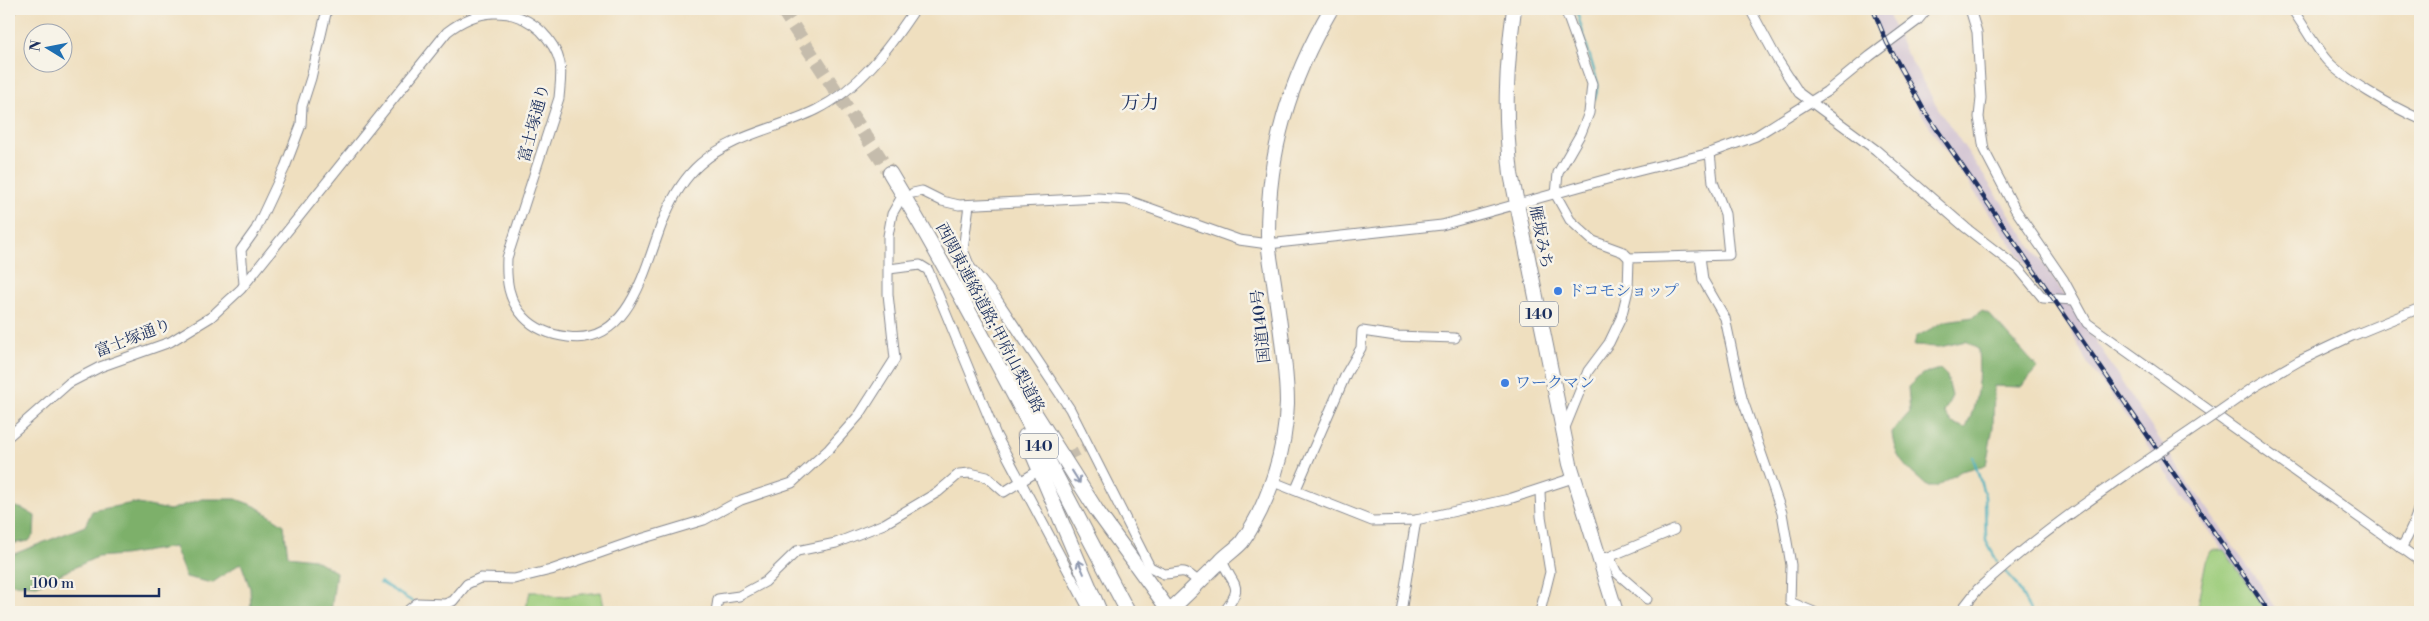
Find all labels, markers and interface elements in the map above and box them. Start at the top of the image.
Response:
north arrow [22,22,72,72]
text: N [26,39,46,53]
street label: 富士塚通り [514,82,554,164]
district label: 万力 [1121,91,1159,115]
street label: 雁坂みち [1525,204,1557,270]
street label: 西関東連絡道路;甲府山梨道路 [931,219,1049,417]
place label: ドコモショップ [1568,281,1679,301]
marker: ドコモショップ [1552,285,1564,297]
street label: 国道140号 [1247,288,1275,364]
road number: 140 [1520,302,1558,326]
street label: 富士塚通り [92,314,174,362]
place label: ワークマン [1515,373,1595,393]
marker: ワークマン [1499,377,1511,389]
road number: 140 [1020,434,1058,458]
one-way arrow [1071,469,1081,483]
one-way arrow [1076,560,1085,575]
scale bar [25,566,159,598]
text: 100 m [32,574,74,593]

